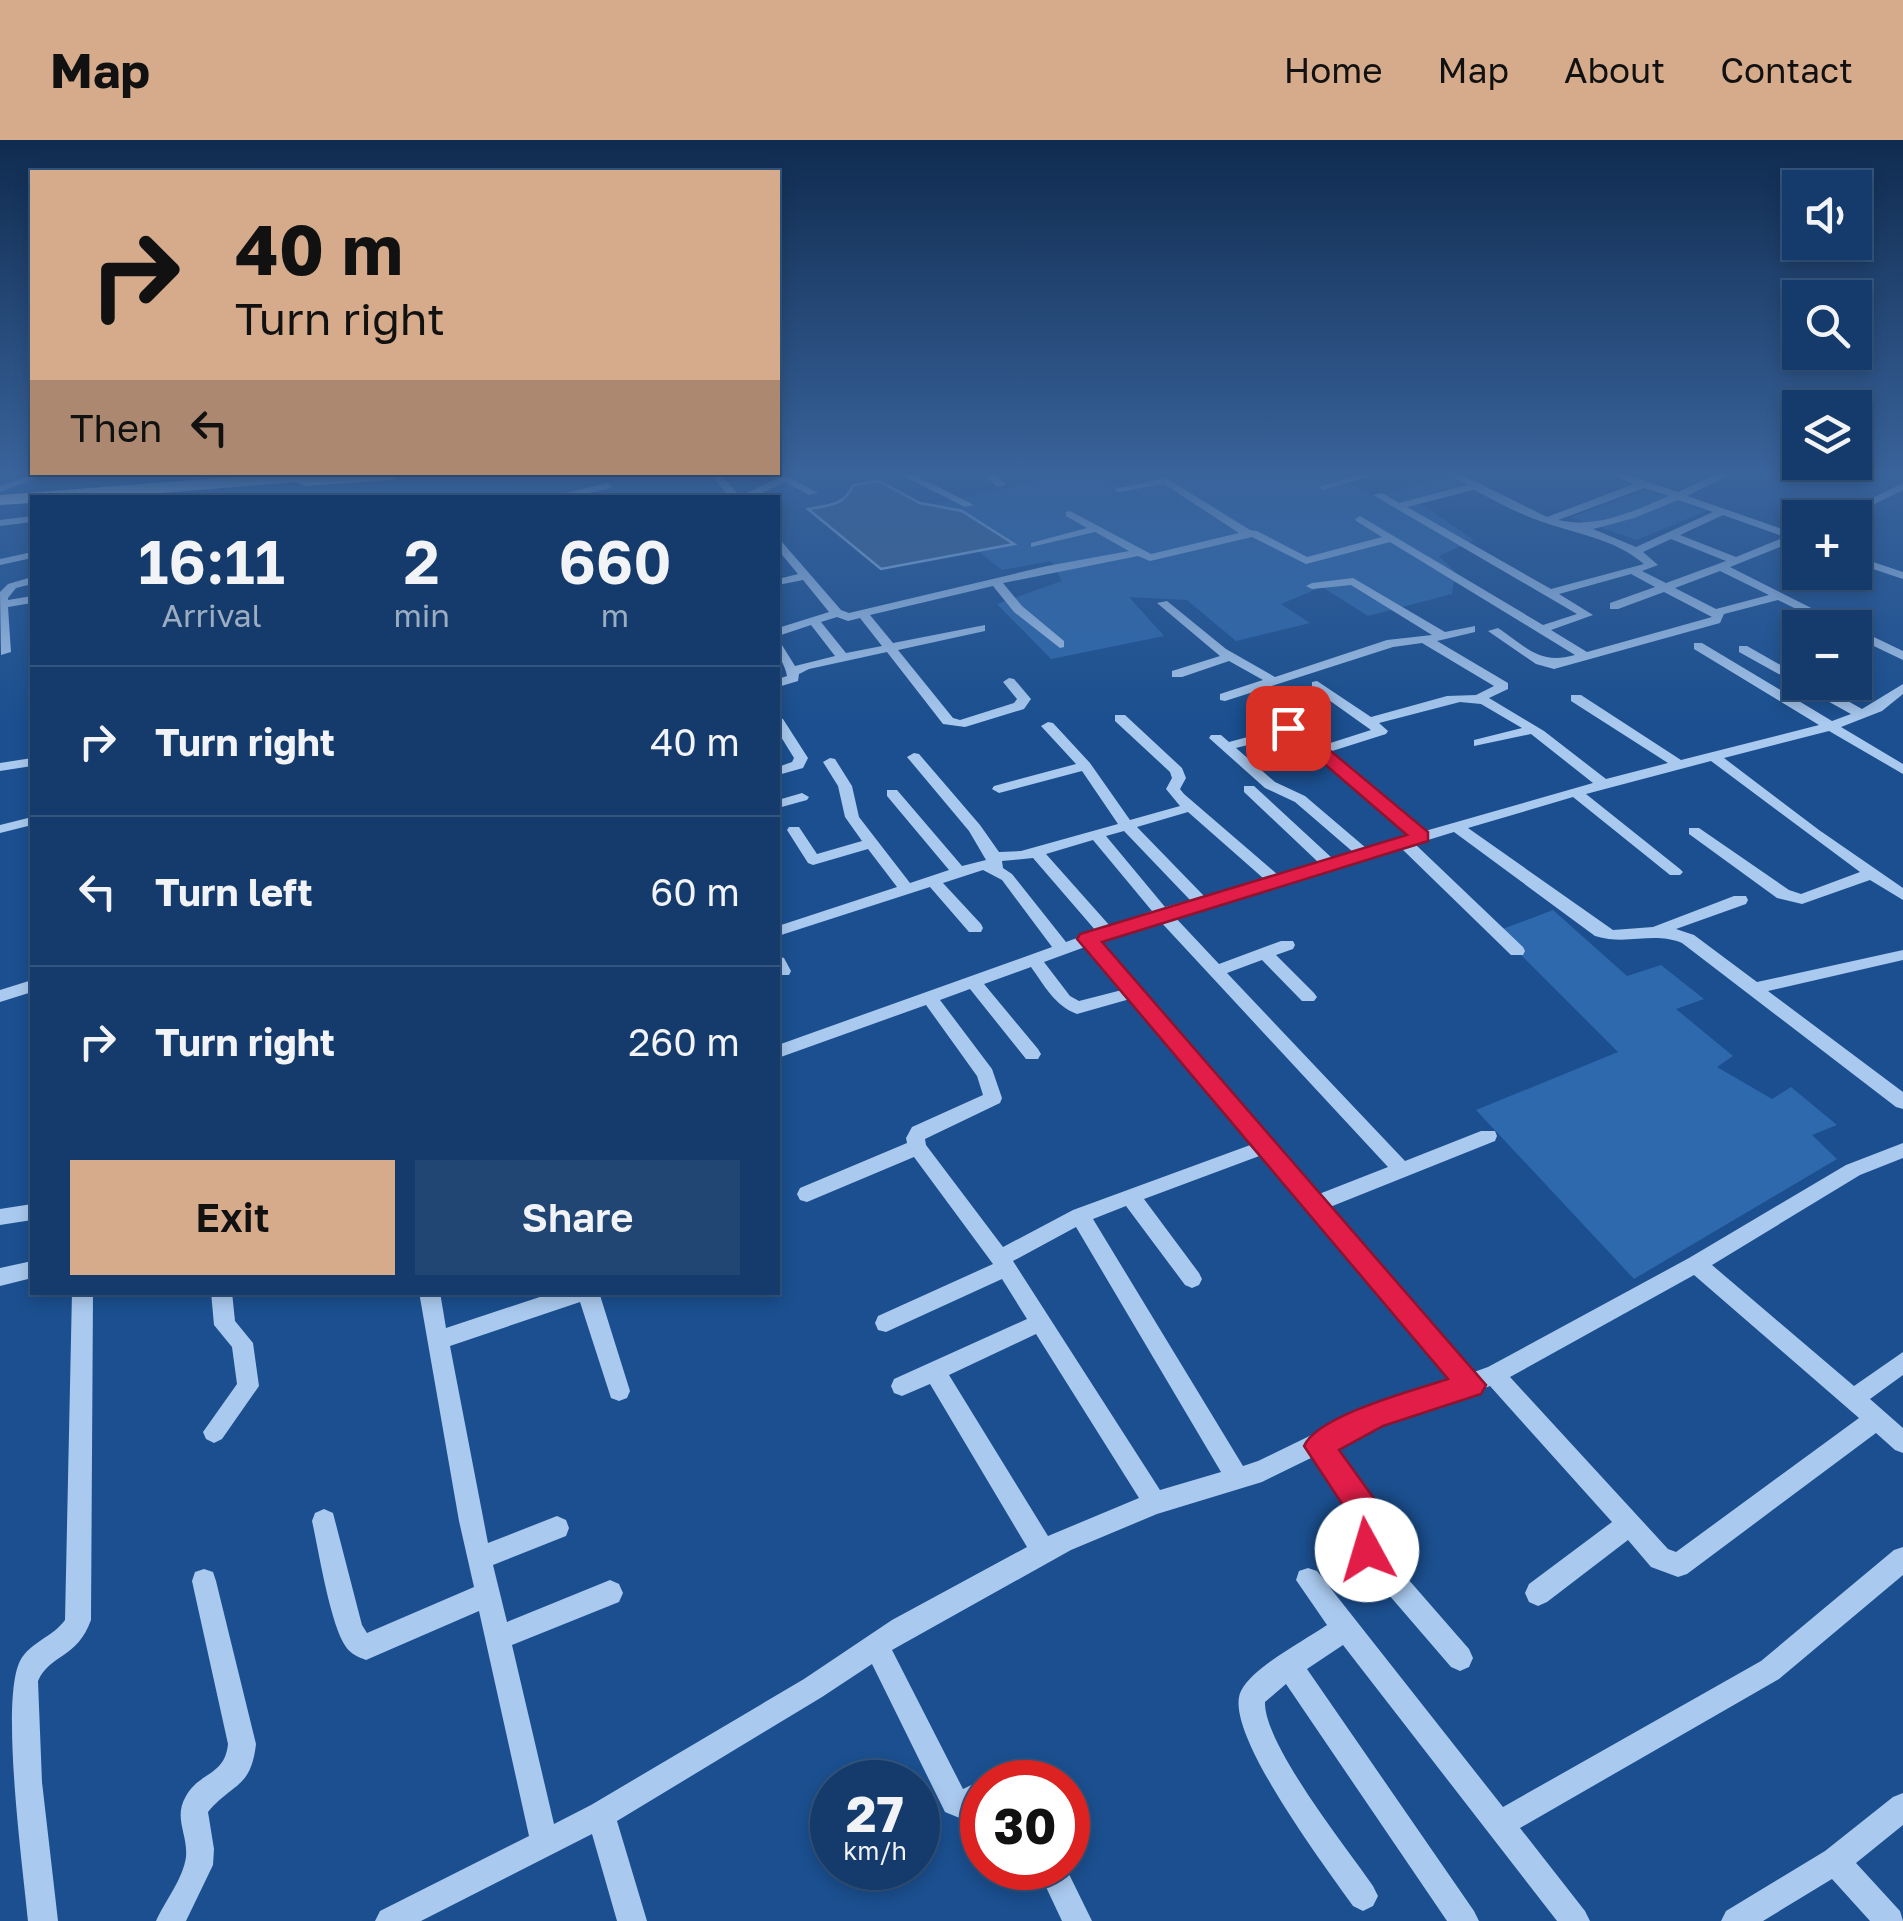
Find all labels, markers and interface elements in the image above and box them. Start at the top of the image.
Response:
text: Map [50,41,150,99]
text: Home [1284,49,1383,91]
text: Map [1438,49,1509,91]
text: About [1564,49,1665,91]
text: Contact [1720,49,1853,91]
map controls [1782,170,1872,700]
button: sound [1782,170,1872,260]
text: 40 m [235,206,403,290]
icon: right [70,210,200,340]
button: search [1782,280,1872,370]
text: Turn right [235,291,445,345]
button: layers [1782,390,1872,480]
icon: left [182,400,237,455]
text: Then [70,405,162,450]
button: + [1782,500,1872,590]
text: 16:11 [138,525,285,597]
text: 2 [404,525,440,597]
text: 660 [558,525,672,597]
text: Arrival [162,596,262,634]
text: min [393,596,450,634]
text: m [601,596,629,634]
button: − [1782,610,1872,700]
pin [1246,686,1331,771]
icon: arrive [1261,701,1316,756]
icon: right [70,714,125,769]
text: Turn right [155,719,335,764]
text: 40 m [650,719,740,764]
icon: left [70,864,125,919]
text: Turn left [155,869,313,914]
text: 60 m [650,869,740,914]
icon: right [70,1014,125,1069]
text: Turn right [155,1019,335,1064]
text: 260 m [628,1019,740,1064]
button: Exit [70,1160,395,1275]
button: Share [415,1160,740,1275]
position arrow [1315,1498,1419,1602]
speed limit sign: 30 [960,1760,1090,1890]
text: 27 [846,1783,904,1843]
text: km/h [843,1835,907,1866]

